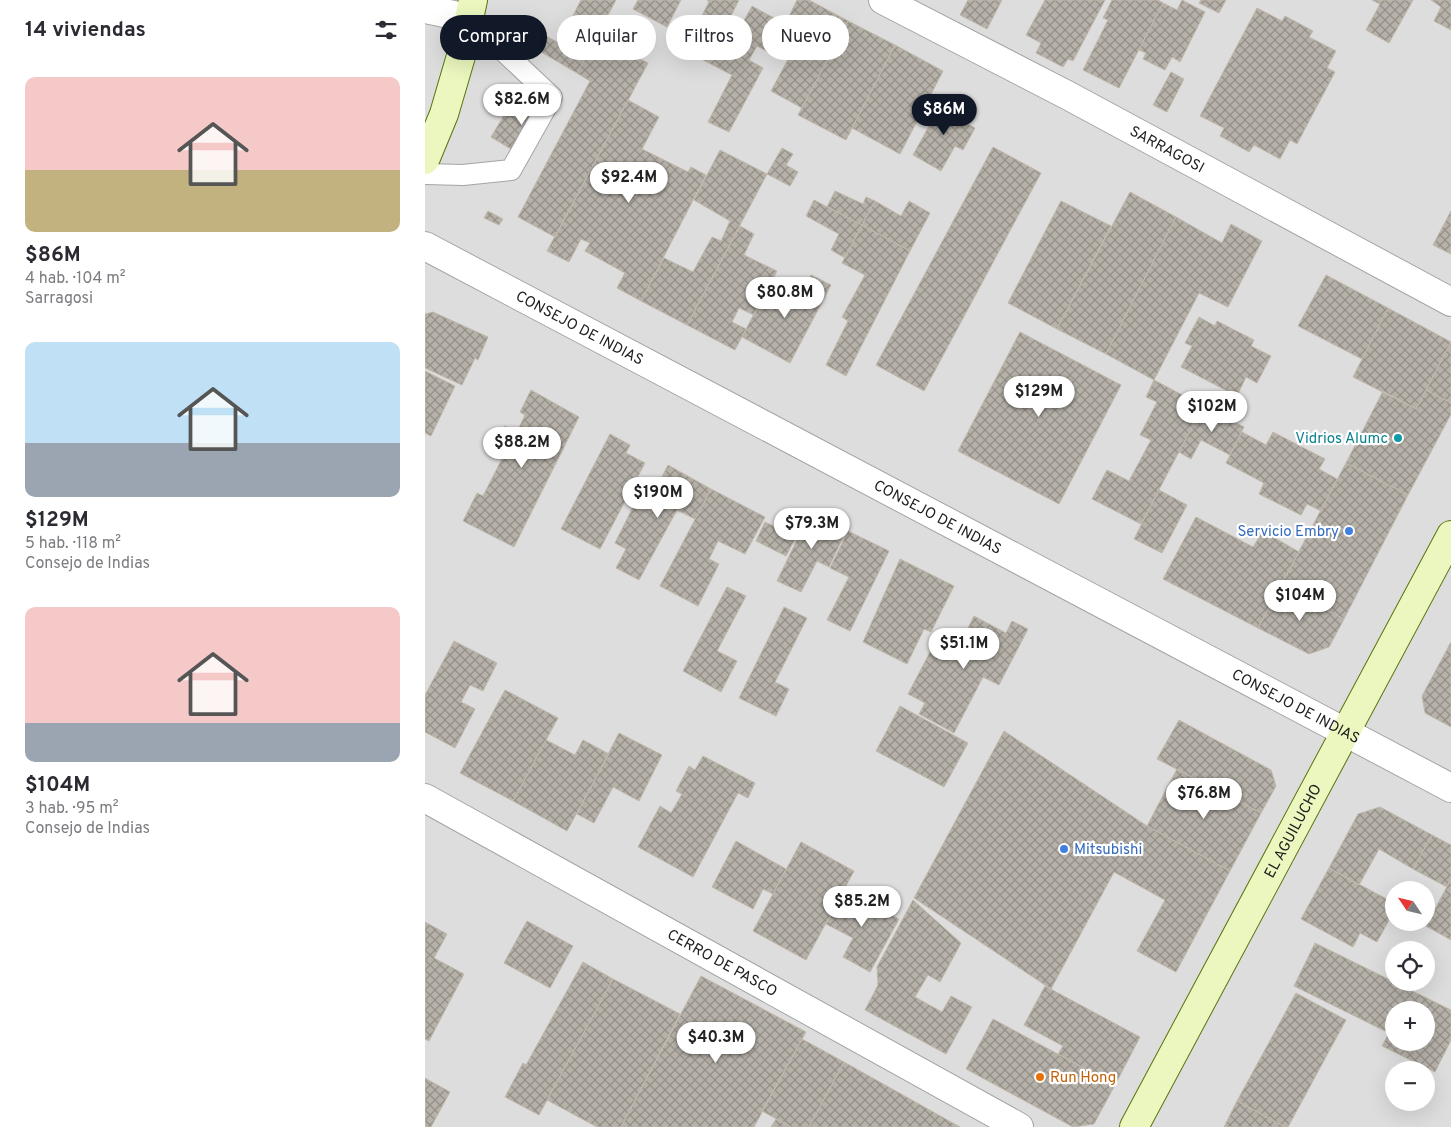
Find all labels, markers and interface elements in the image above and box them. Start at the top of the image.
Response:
chip: Comprar [440,15,547,60]
chip: Alquilar [557,15,656,60]
chip: Filtros [666,15,752,60]
chip: Nuevo [762,15,849,60]
icon: filters [372,16,400,44]
text: 14 viviendas [25,17,146,44]
pin: $82.6M [481,84,563,126]
text: $82.6M [494,90,550,110]
pin: $86M [914,94,974,136]
text: $86M [923,100,965,120]
icon: home [168,109,258,199]
street label: SARRAGOSI [1126,123,1207,178]
pin: $92.4M [588,162,670,204]
text: $92.4M [601,168,657,188]
text: $86M [25,242,81,269]
text: 4 hab. · 104 m² [25,269,126,289]
pin: $80.8M [744,276,826,319]
text: $80.8M [757,283,813,303]
street label: CONSEJO DE INDIAS [512,288,646,371]
text: Sarragosi [25,289,93,309]
icon: home [168,374,258,464]
pin: $129M [1004,376,1074,418]
text: $129M [1015,382,1063,402]
pin: $102M [1177,390,1247,433]
text: $102M [1187,397,1237,417]
pin: $88.2M [481,426,563,469]
place label: Vidrios Alumc [1295,430,1388,449]
marker: Vidrios Alumc [1392,432,1404,444]
text: $88.2M [494,433,550,453]
pin: $190M [623,476,693,519]
street label: CONSEJO DE INDIAS [870,477,1004,560]
text: $190M [633,483,683,503]
text: $129M [25,507,89,534]
pin: $79.3M [771,508,853,550]
text: $79.3M [785,514,839,534]
place label: Servicio Embry [1238,523,1339,542]
marker: Servicio Embry [1343,525,1355,537]
text: 5 hab. · 118 m² [25,534,121,554]
text: Consejo de Indias [25,554,150,574]
pin: $104M [1265,580,1335,622]
text: $104M [1275,586,1325,606]
pin: $51.1M [923,628,1005,670]
text: $51.1M [939,634,989,654]
icon: home [168,639,258,729]
street label: CONSEJO DE INDIAS [1228,666,1362,749]
text: $104M [25,772,90,799]
pin: $76.8M [1163,778,1245,820]
street label: EL AGUILUCHO [1261,781,1327,882]
text: $76.8M [1177,784,1231,804]
text: 3 hab. · 95 m² [25,799,119,819]
text: Consejo de Indias [25,819,150,839]
place label: Mitsubishi [1074,841,1142,860]
marker: Mitsubishi [1058,843,1070,855]
north arrow [1385,881,1435,931]
map controls [1385,881,1435,1111]
pin: $85.2M [821,886,903,928]
text: $85.2M [834,892,890,912]
street label: CERRO DE PASCO [663,926,780,1002]
button: locate [1385,941,1435,991]
button: + [1385,1001,1435,1051]
pin: $40.3M [675,1022,757,1064]
text: $40.3M [688,1028,744,1048]
button: − [1385,1061,1435,1111]
place label: Run Hong [1050,1069,1116,1088]
marker: Run Hong [1034,1071,1046,1083]

